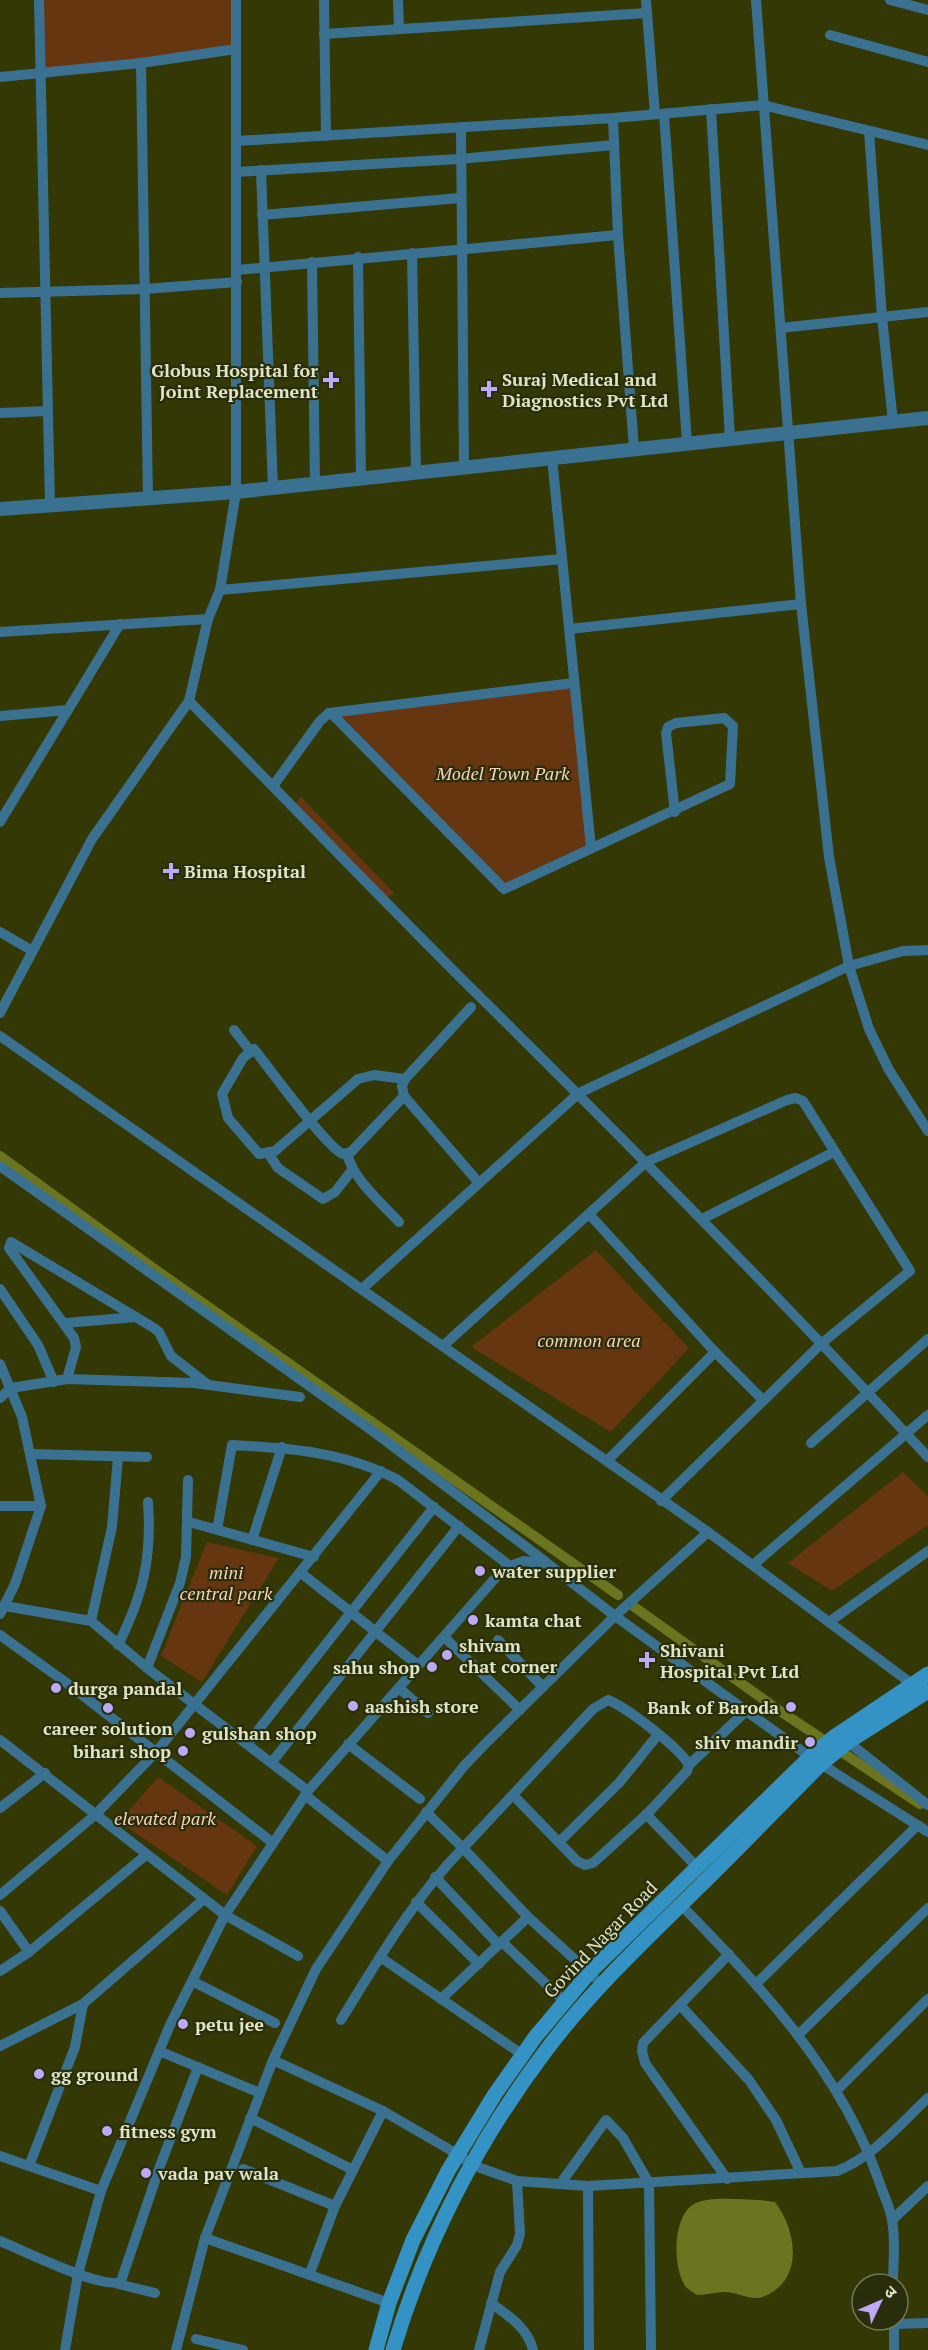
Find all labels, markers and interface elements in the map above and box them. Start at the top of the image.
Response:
place label: Globus Hospital for Joint Replacement [151,358,318,403]
place label: Suraj Medical and Diagnostics Pvt Ltd [502,367,668,412]
marker: Globus Hospital for Joint Replacement [322,371,340,389]
marker: Suraj Medical and Diagnostics Pvt Ltd [480,380,498,398]
park label: Model Town Park [435,761,570,785]
place label: Bima Hospital [184,859,306,883]
marker: Bima Hospital [162,862,180,880]
park label: common area [537,1328,641,1352]
place label: water supplier [491,1559,616,1583]
park label: mini central park [180,1560,273,1605]
marker: water supplier [473,1564,487,1578]
place label: kamta chat [485,1608,582,1632]
marker: kamta chat [466,1613,480,1627]
place label: shivam chat corner [459,1633,557,1678]
place label: Shivani Hospital Pvt Ltd [660,1638,799,1683]
marker: shivam chat corner [440,1648,454,1662]
marker: Shivani Hospital Pvt Ltd [638,1651,656,1669]
place label: sahu shop [333,1655,420,1679]
marker: sahu shop [425,1660,439,1674]
place label: durga pandal [68,1676,182,1700]
marker: durga pandal [49,1681,63,1695]
place label: aashish store [365,1694,479,1718]
place label: Bank of Baroda [647,1695,779,1719]
marker: aashish store [346,1699,360,1713]
marker: Bank of Baroda [784,1700,798,1714]
marker: career solution [101,1701,115,1715]
place label: career solution [43,1716,173,1740]
place label: gulshan shop [202,1721,317,1745]
marker: gulshan shop [183,1726,197,1740]
place label: shiv mandir [695,1730,798,1754]
marker: shiv mandir [803,1735,817,1749]
place label: bihari shop [72,1739,171,1763]
marker: bihari shop [176,1744,190,1758]
park label: elevated park [114,1806,216,1830]
street label: Govind Nagar Road [538,1875,662,2003]
place label: petu jee [195,2012,264,2036]
marker: petu jee [176,2017,190,2031]
place label: gg ground [51,2062,139,2086]
marker: gg ground [32,2067,46,2081]
place label: fitness gym [119,2119,217,2143]
marker: fitness gym [100,2124,114,2138]
place label: vada pav wala [157,2161,279,2185]
marker: vada pav wala [139,2166,153,2180]
north arrow [850,2272,910,2332]
text: उ [880,2281,902,2303]

